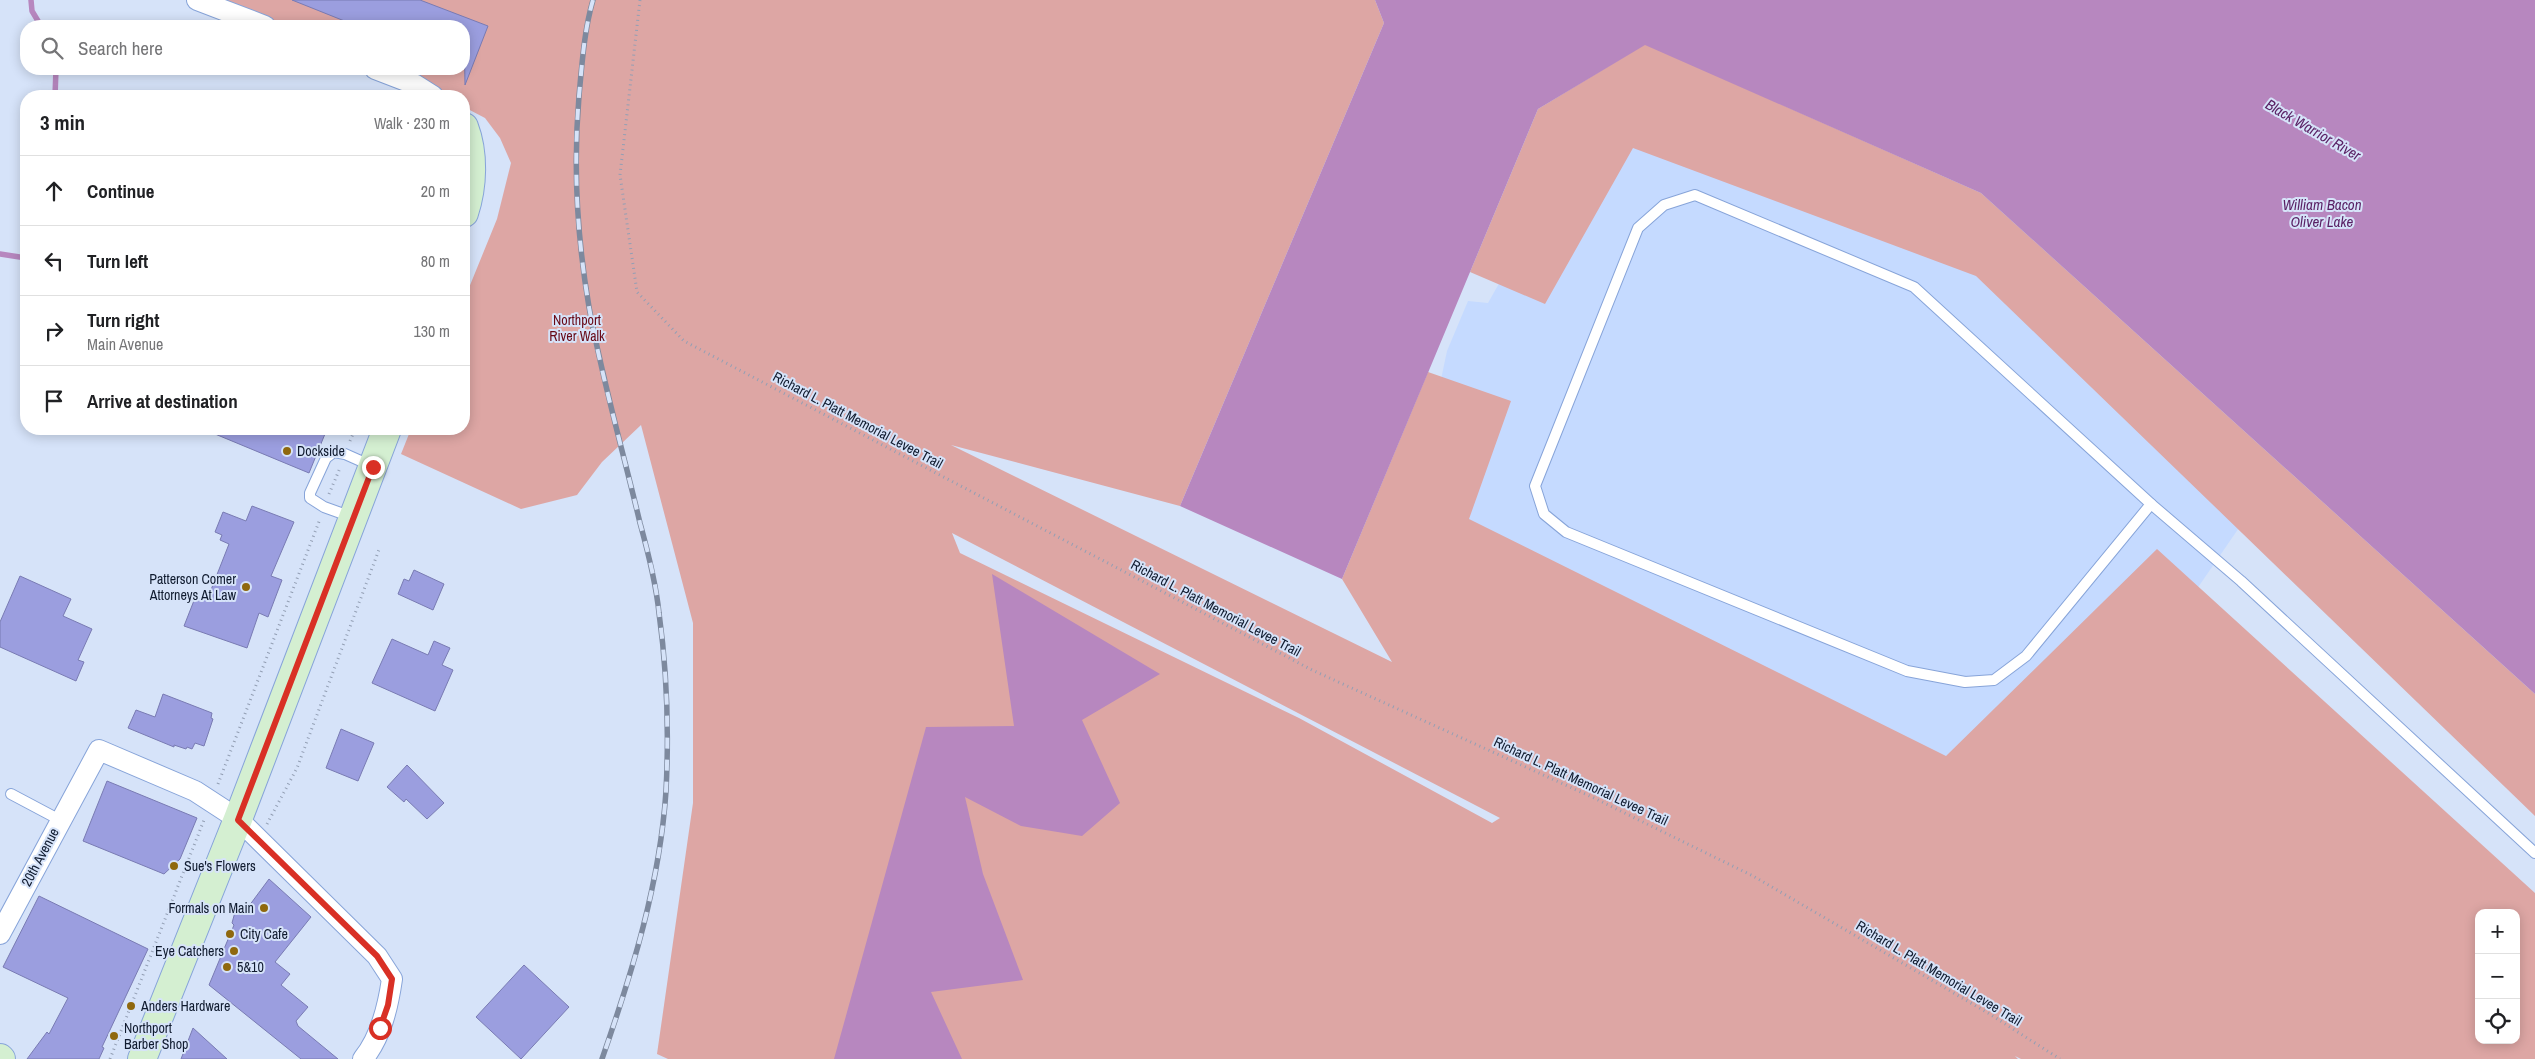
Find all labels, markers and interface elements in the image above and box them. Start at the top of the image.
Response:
search box [20,20,470,75]
icon: search [38,34,66,62]
text: Search here [78,35,163,61]
water label: Black Warrior River [2262,94,2366,166]
text: 3 min [40,108,85,137]
text: Walk · 230 m [374,112,450,134]
icon: ahead [40,177,68,205]
text: Continue [87,178,155,204]
text: 20 m [421,180,450,202]
water label: William Bacon Oliver Lake [2282,194,2362,232]
icon: left [40,247,68,275]
text: Turn left [87,248,148,274]
text: 80 m [421,250,450,272]
text: Turn right [87,307,159,333]
park label: Northport River Walk [549,311,605,345]
icon: right [40,317,68,345]
text: 130 m [414,320,450,342]
text: Main Avenue [87,333,163,355]
street label: Richard L. Platt Memorial Levee Trail [770,367,946,473]
icon: arrive [40,387,68,415]
text: Arrive at destination [87,388,238,414]
place label: Dockside [297,442,345,460]
marker: Dockside [281,445,293,457]
route end [362,456,385,479]
street label: Richard L. Platt Memorial Levee Trail [1128,555,1304,661]
place label: Patterson Comer Attorneys At Law [149,570,237,604]
marker: Patterson Comer Attorneys At Law [240,581,252,593]
street label: Richard L. Platt Memorial Levee Trail [1491,733,1671,829]
street label: 20th Avenue [17,825,63,889]
place label: Sue's Flowers [184,857,256,875]
marker: Sue's Flowers [168,860,180,872]
place label: Formals on Main [168,899,254,917]
marker: Formals on Main [258,902,270,914]
map controls [2475,909,2520,1044]
button: + [2475,909,2520,954]
street label: Richard L. Platt Memorial Levee Trail [1853,916,2025,1030]
place label: City Cafe [240,925,288,943]
marker: City Cafe [224,928,236,940]
place label: Eye Catchers [155,942,224,960]
marker: Eye Catchers [228,945,240,957]
button: − [2475,954,2520,999]
place label: 5&10 [237,958,264,976]
marker: 5&10 [221,961,233,973]
place label: Anders Hardware [140,997,230,1015]
button: locate [2475,999,2520,1044]
marker: Anders Hardware [125,1000,137,1012]
route start [369,1017,392,1040]
place label: Northport Barber Shop [124,1019,188,1053]
marker: Northport Barber Shop [108,1030,120,1042]

